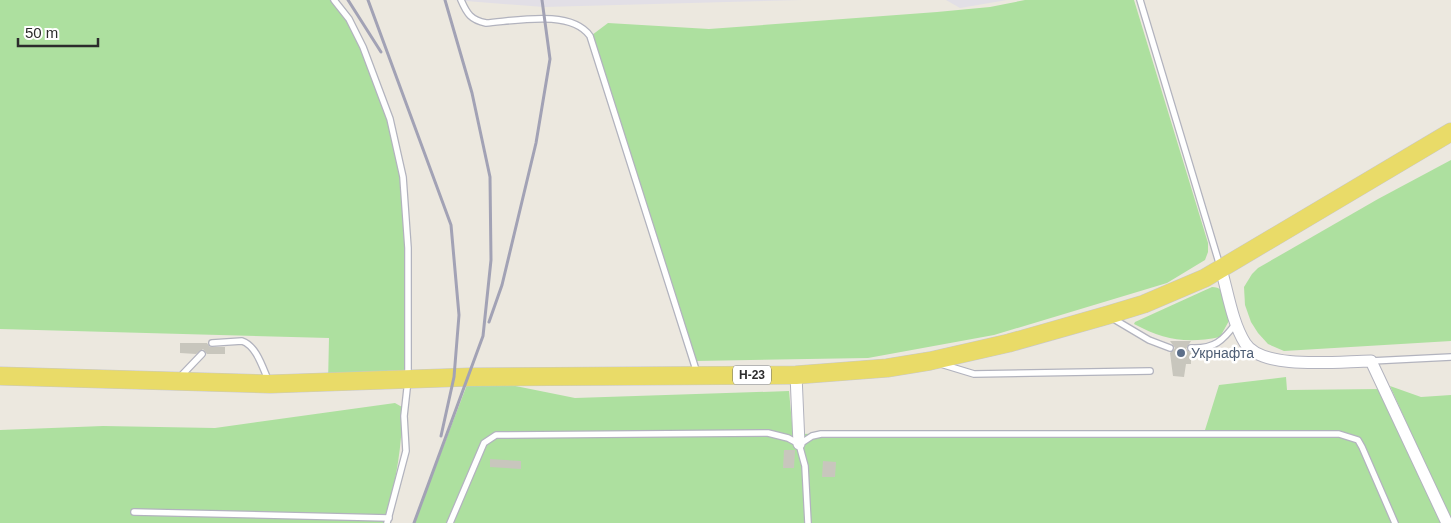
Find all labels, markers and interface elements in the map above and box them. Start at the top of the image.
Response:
scale bar [18,15,98,47]
text: 50 m [25,24,58,41]
place label: Укрнафта [1191,345,1254,361]
marker: Укрнафта [1175,347,1187,359]
road number: Н-23 [733,366,771,384]

